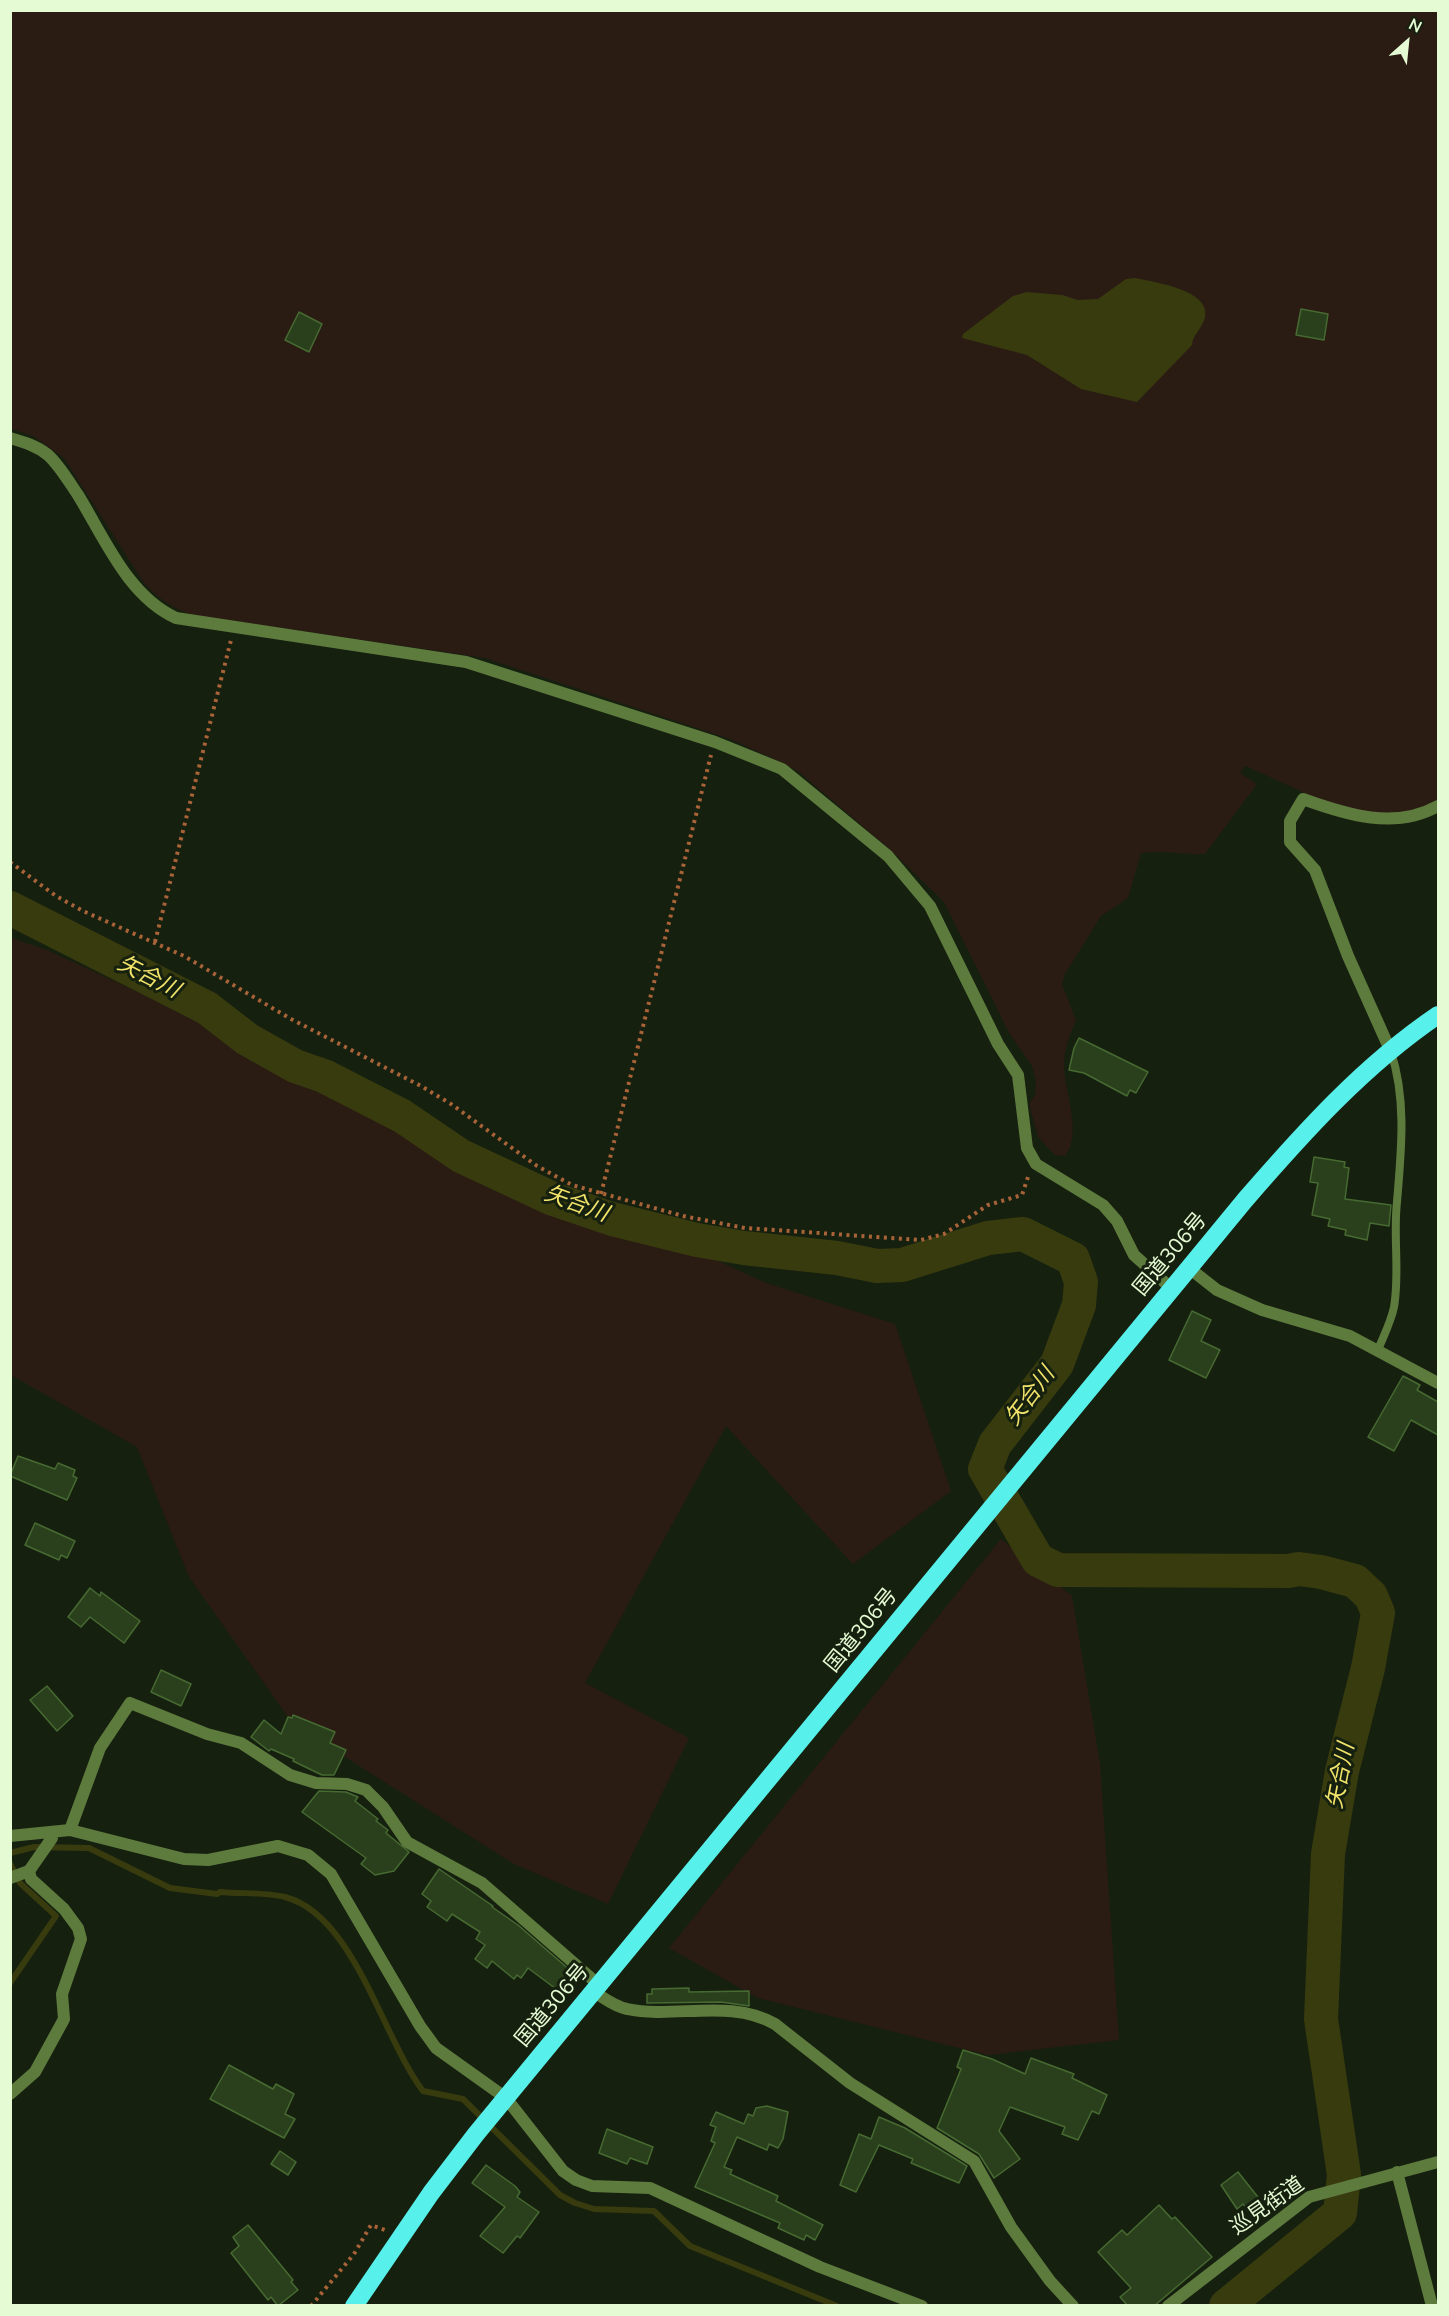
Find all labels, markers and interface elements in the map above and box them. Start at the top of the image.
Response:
north arrow [1377,12,1437,72]
text: N [1405,13,1425,38]
water label: 矢合川 [113,951,183,1005]
water label: 矢合川 [540,1181,612,1229]
street label: 国道306号 [1129,1208,1213,1302]
water label: 矢合川 [1001,1363,1061,1431]
street label: 国道306号 [820,1584,904,1678]
water label: 矢合川 [1323,1741,1361,1811]
street label: 国道306号 [511,1959,595,2053]
street label: 巡見街道 [1226,2173,1310,2241]

